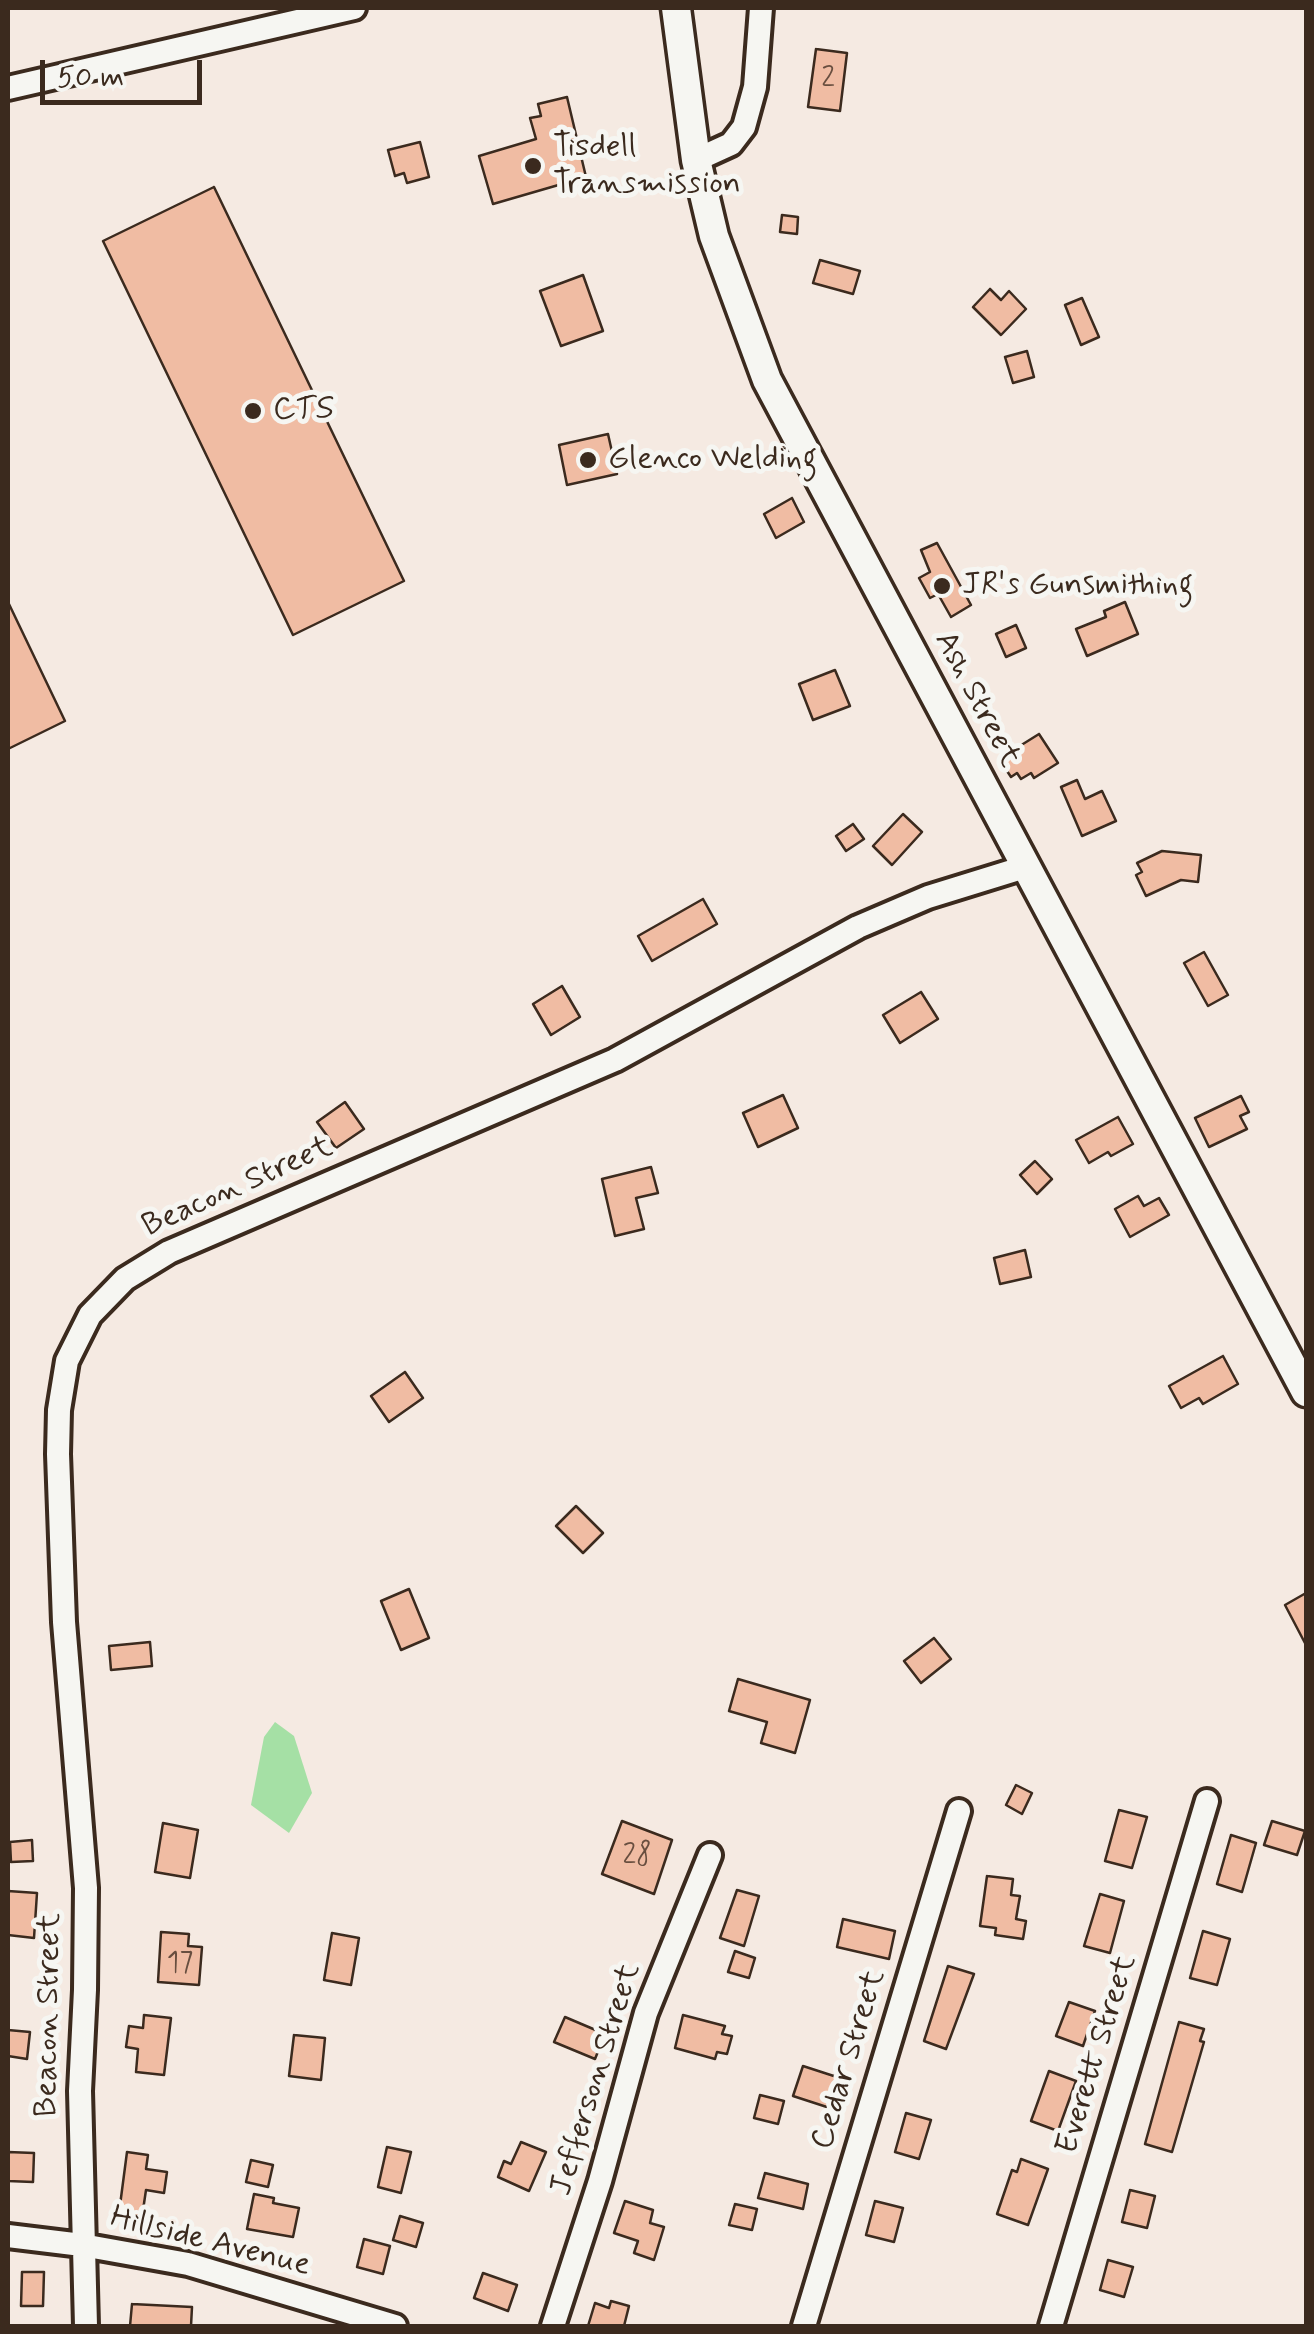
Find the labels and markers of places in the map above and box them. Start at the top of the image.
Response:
place label: Tisdell Transmission [553,129,741,204]
marker: Tisdell Transmission [522,155,544,177]
place label: CTS [273,392,334,430]
marker: CTS [242,400,264,422]
place label: Glenco Welding [608,441,817,479]
marker: Glenco Welding [577,449,599,471]
place label: JR's Gunsmithing [962,567,1193,605]
marker: JR's Gunsmithing [931,575,953,597]

